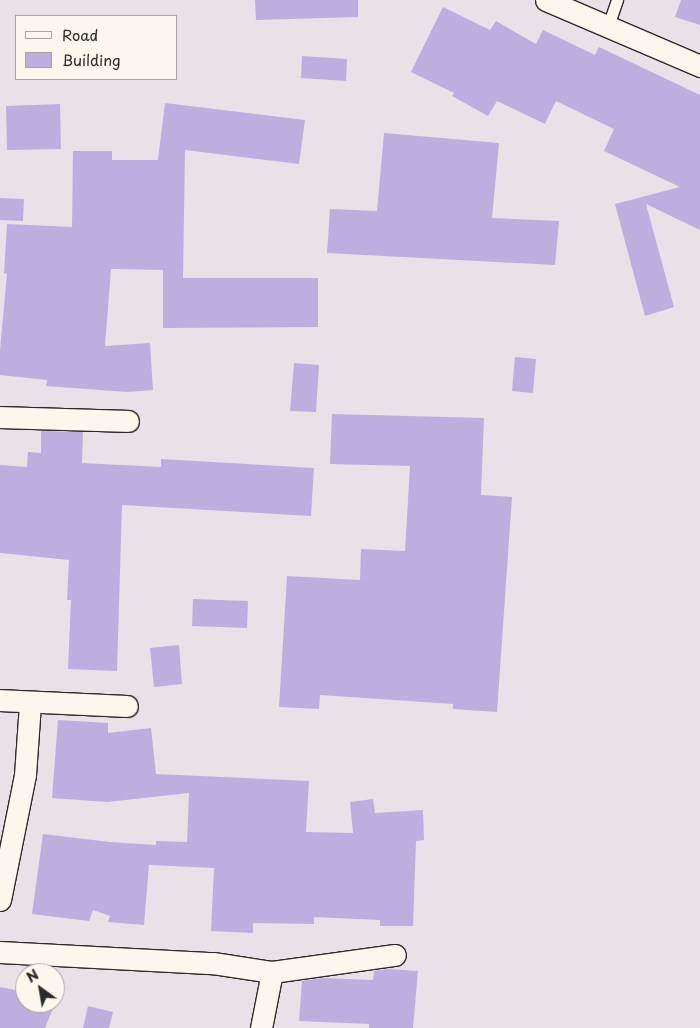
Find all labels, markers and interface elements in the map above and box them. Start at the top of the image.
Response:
legend [15,15,178,80]
text: Road [62,23,98,46]
text: Building [62,48,121,71]
north arrow [15,963,65,1013]
text: N [22,964,43,988]

